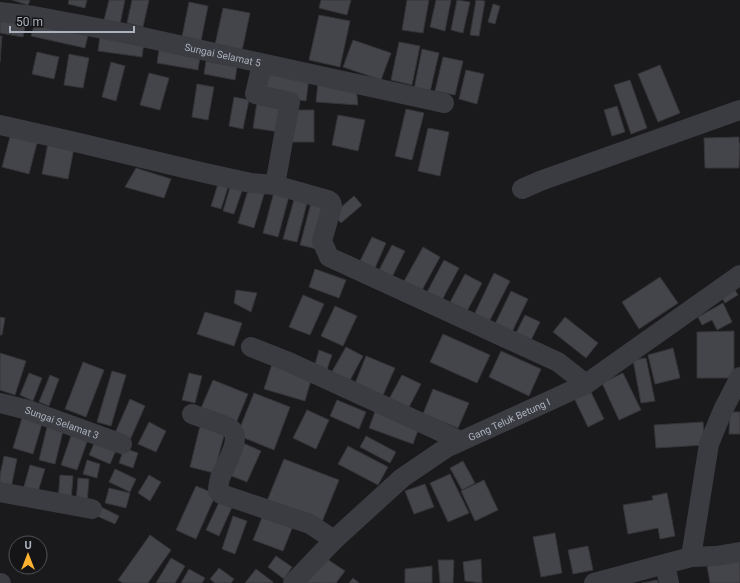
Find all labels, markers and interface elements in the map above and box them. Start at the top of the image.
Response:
scale bar [10,8,134,34]
text: 50 m [16,15,43,29]
street label: Sungai Selamat 5 [184,41,262,69]
street label: Gang Teluk Betung I [467,396,552,443]
street label: Sungai Selamat 3 [23,404,100,441]
north arrow [8,535,48,575]
text: U [24,539,32,552]

